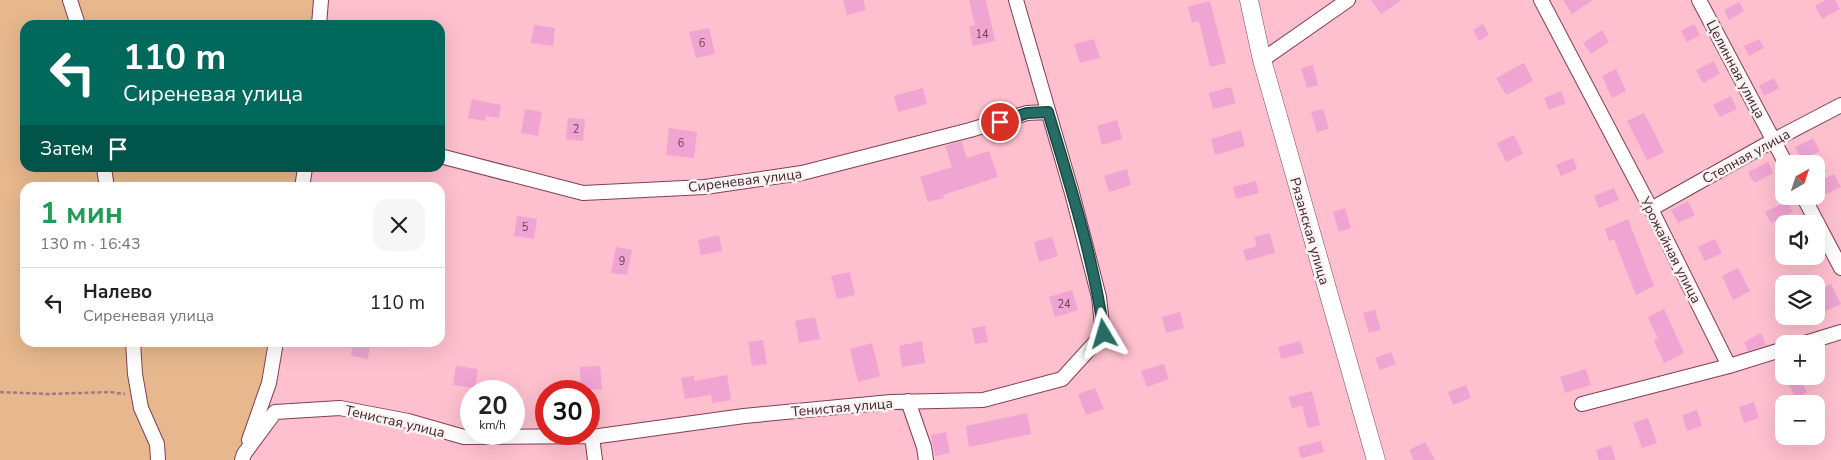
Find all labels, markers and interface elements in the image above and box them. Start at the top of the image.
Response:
street label: Целинная улица [1702,17,1770,122]
house number: 14 [975,27,989,42]
text: 110 m [123,34,226,81]
house number: 6 [699,36,706,51]
icon: left [40,40,105,105]
text: Сиреневая улица [123,79,303,109]
pin [979,101,1021,143]
icon: arrive [986,108,1014,136]
house number: 2 [573,122,579,137]
street label: Степная улица [1699,125,1793,188]
icon: arrive [104,135,132,163]
text: Затем [40,136,94,162]
house number: 6 [678,136,685,151]
north arrow [1775,155,1825,205]
map controls [1775,155,1825,445]
street label: Сиреневая улица [687,164,803,197]
street label: Рязанская улица [1285,175,1334,287]
text: 1 мин [40,193,123,234]
street label: Урожайная улица [1635,193,1706,307]
button: close [373,199,425,251]
button: sound [1775,215,1825,265]
house number: 5 [522,220,529,235]
text: 130 m · 16:43 [40,233,141,255]
house number: 9 [619,254,625,269]
button: layers [1775,275,1825,325]
text: Налево [83,279,152,305]
icon: left [40,289,68,317]
text: 110 m [370,290,425,316]
house number: 24 [1057,297,1071,312]
text: Сиреневая улица [83,305,214,327]
position arrow [1077,307,1129,359]
button: + [1775,335,1825,385]
speed limit sign: 30 [535,380,600,445]
text: 20 [477,389,508,423]
street label: Тенистая улица [790,394,894,421]
button: − [1775,395,1825,445]
street label: Тенистая улица [343,401,447,442]
text: km/h [479,417,506,433]

